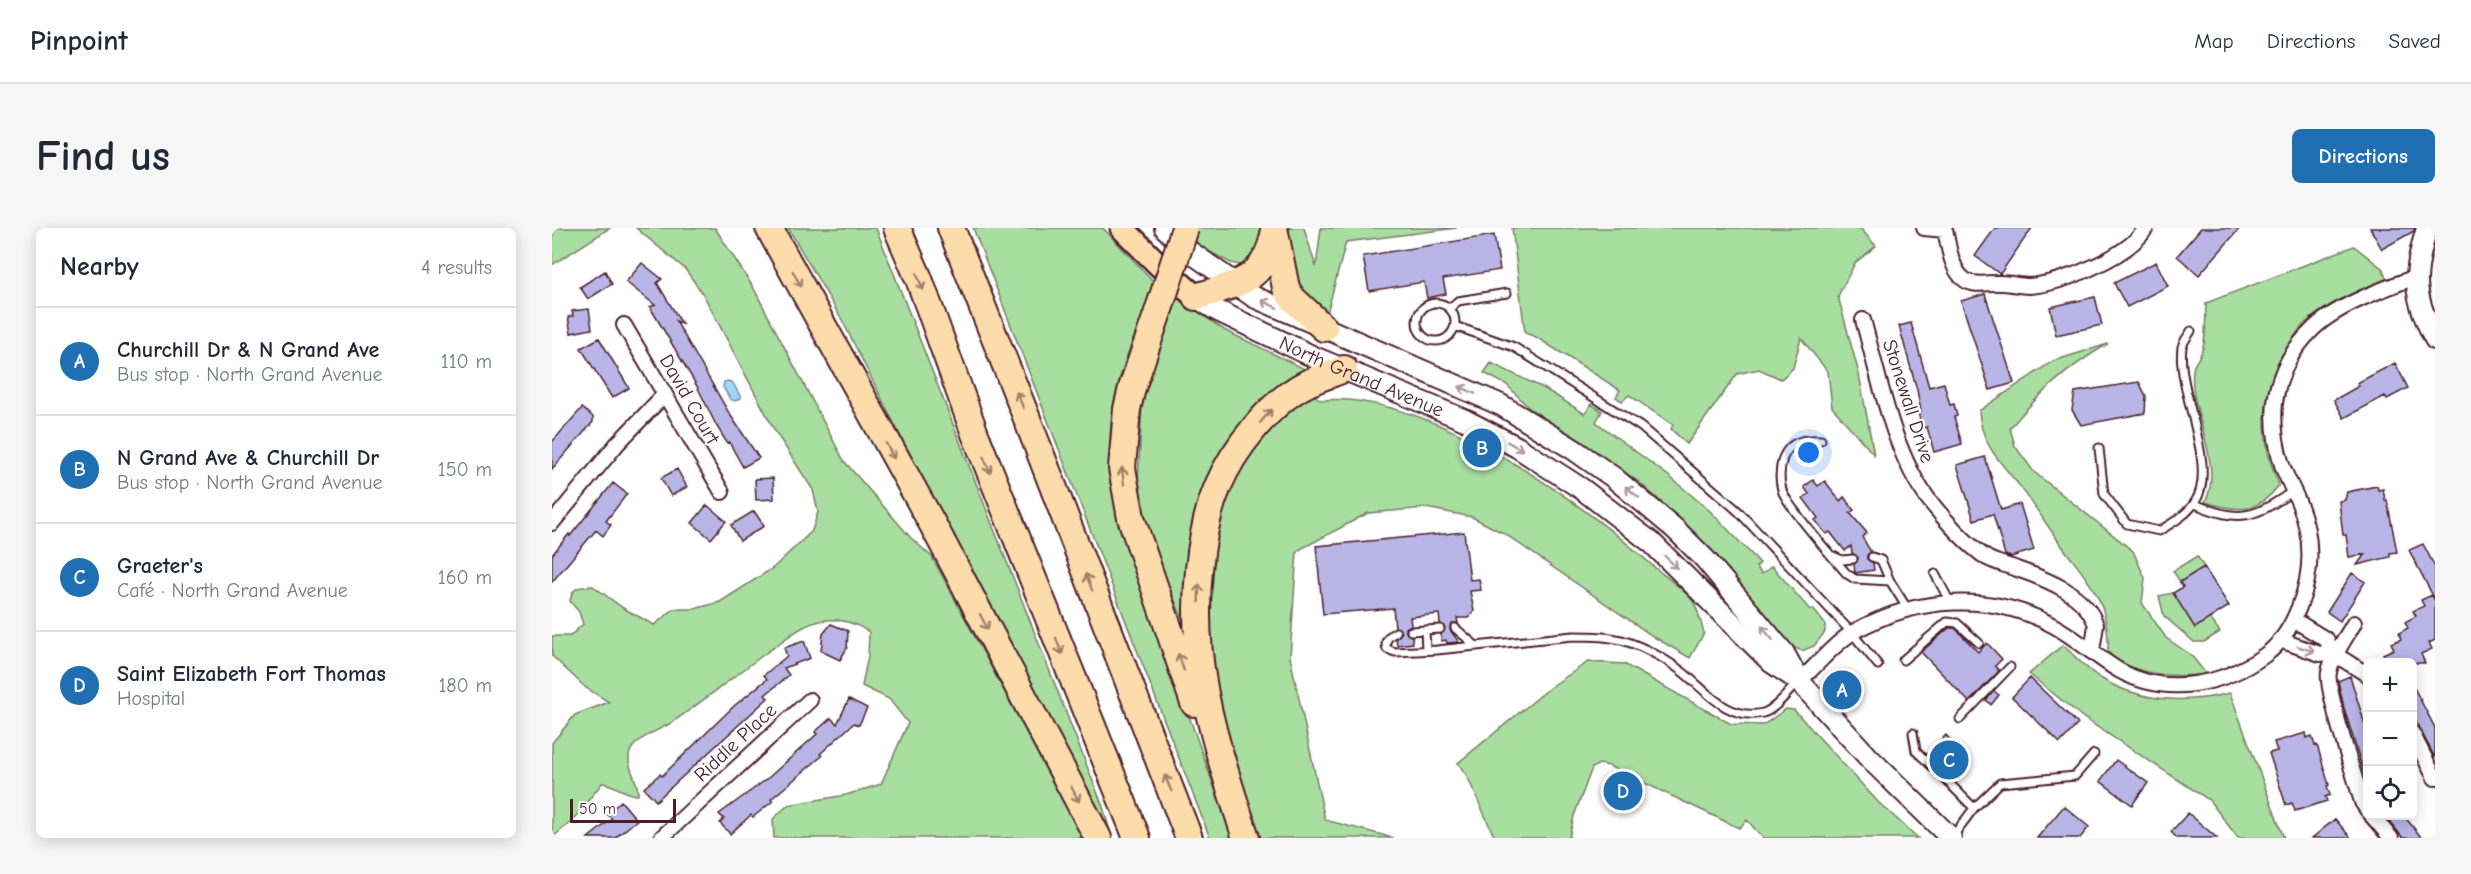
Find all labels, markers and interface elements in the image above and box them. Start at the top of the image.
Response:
text: Pinpoint [30,25,128,57]
text: Map [2194,29,2234,53]
text: Directions [2267,29,2356,53]
text: Saved [2389,29,2441,53]
button: Directions [2292,129,2435,183]
text: Find us [36,132,170,181]
text: Nearby [60,252,139,282]
text: 4 results [421,256,492,279]
one-way arrow [792,270,803,288]
one-way arrow [915,272,926,291]
one-way arrow [1260,297,1278,309]
street label: North Grand Avenue [1276,331,1447,422]
text: Churchill Dr & N Grand Ave [117,337,379,363]
street label: Stonewall Drive [1878,337,1939,466]
text: A [74,350,85,373]
text: 110 m [441,350,492,373]
street label: David Court [655,350,725,449]
text: Bus stop · North Grand Avenue [117,363,382,386]
one-way arrow [1458,384,1476,395]
one-way arrow [1014,391,1025,410]
one-way arrow [1259,409,1273,424]
pin: B [1462,426,1502,470]
your location [1794,438,1823,467]
one-way arrow [885,441,896,459]
one-way arrow [1506,441,1524,452]
text: N Grand Ave & Churchill Dr [117,445,379,471]
one-way arrow [982,455,993,474]
text: B [73,458,86,481]
text: 150 m [438,458,492,481]
one-way arrow [1117,467,1128,487]
text: Bus stop · North Grand Avenue [117,471,382,494]
one-way arrow [1624,486,1640,499]
text: Graeter's [117,553,203,579]
one-way arrow [1664,555,1679,569]
text: C [73,566,86,589]
text: 160 m [438,566,492,589]
one-way arrow [1083,573,1094,592]
text: Café · North Grand Avenue [117,579,348,602]
one-way arrow [1193,584,1204,604]
one-way arrow [978,613,990,631]
one-way arrow [1760,625,1773,641]
one-way arrow [1054,637,1065,655]
one-way arrow [2296,645,2314,656]
one-way arrow [1174,653,1185,672]
map controls [2363,658,2417,820]
button: + [2363,658,2417,712]
text: Saint Elizabeth Fort Thomas [117,661,386,687]
pin: A [1822,668,1862,712]
text: D [73,674,86,697]
text: 180 m [438,674,492,697]
text: Hospital [117,687,185,710]
street label: Riddle Place [689,698,781,786]
button: − [2363,712,2417,766]
pin: C [1930,738,1968,782]
button: locate [2363,766,2417,820]
pin: D [1604,768,1642,814]
one-way arrow [1162,775,1173,793]
one-way arrow [1070,785,1081,803]
scale bar [570,796,676,824]
text: 50 m [579,800,616,818]

